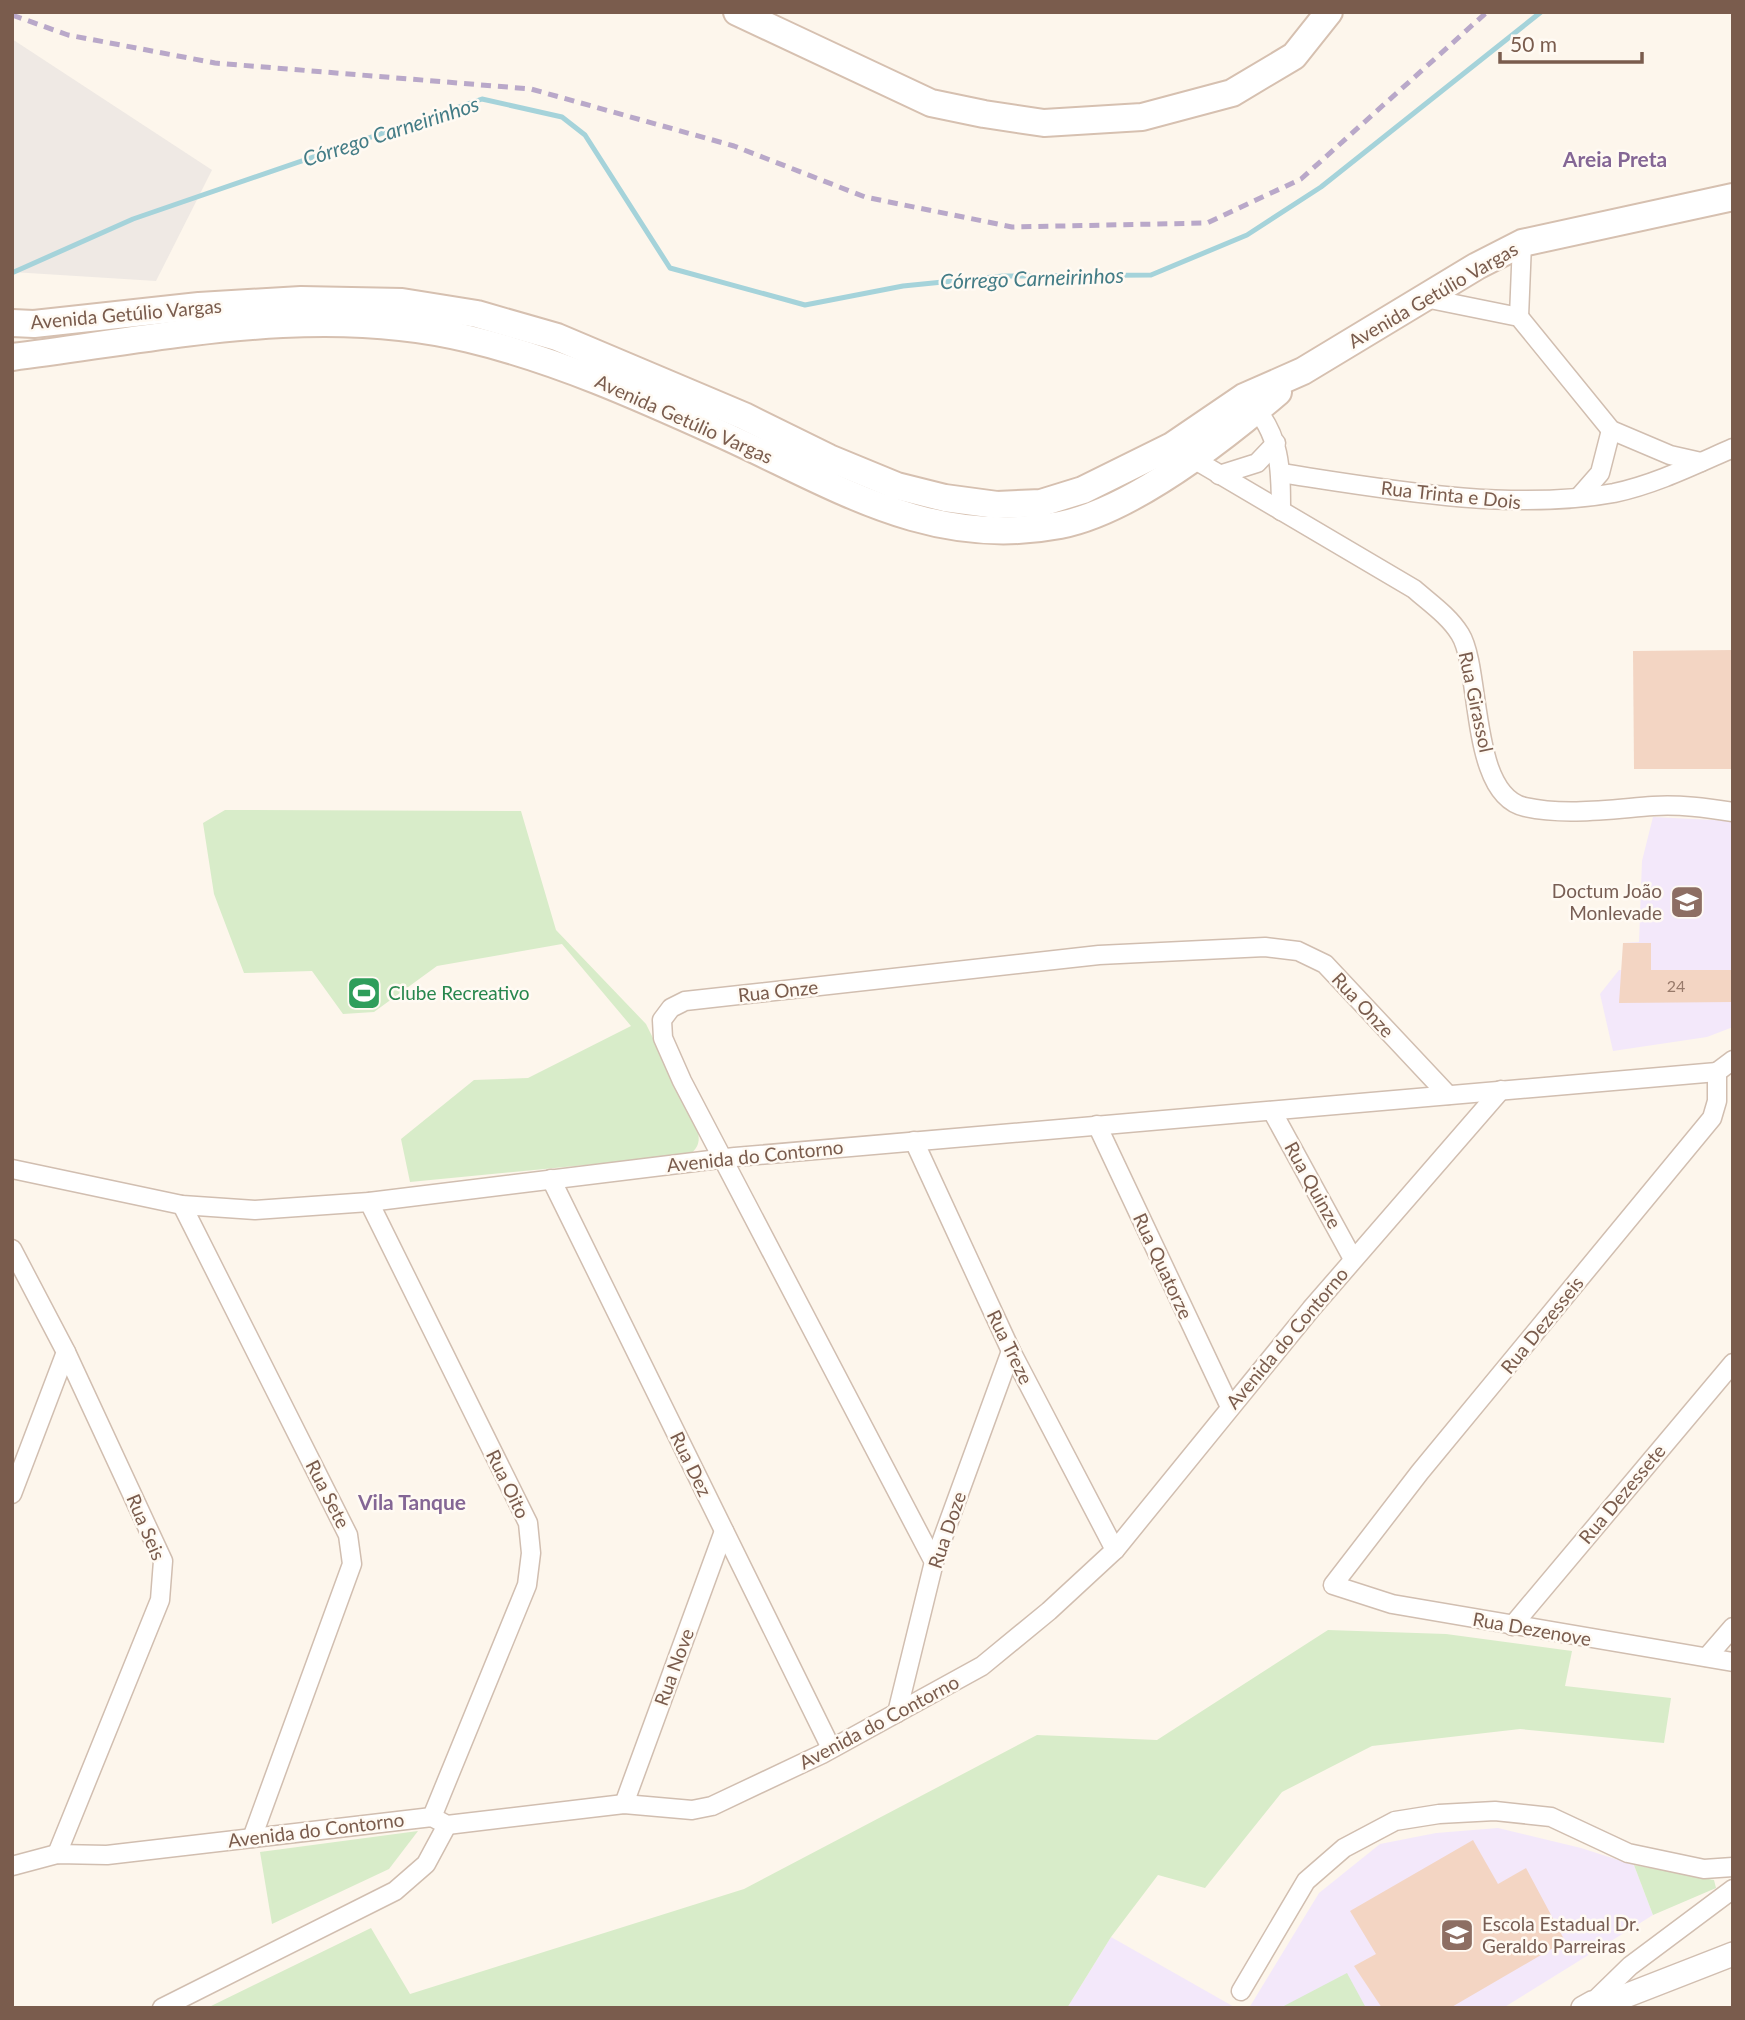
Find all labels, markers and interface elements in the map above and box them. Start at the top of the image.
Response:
scale bar [1500,21,1642,65]
text: 50 m [1510,31,1557,56]
water label: Córrego Carneirinhos [299,90,482,171]
district label: Areia Preta [1562,146,1667,171]
street label: Avenida Getúlio Vargas [1344,237,1522,353]
water label: Córrego Carneirinhos [940,262,1124,293]
street label: Avenida Getúlio Vargas [29,294,223,333]
street label: Avenida Getúlio Vargas [592,369,777,468]
street label: Rua Trinta e Dois [1380,476,1522,513]
street label: Rua Girassol [1455,649,1498,755]
place label: Doctum João Monlevade [1552,879,1662,924]
school or university icon: Doctum João Monlevade [1668,883,1706,921]
street label: Rua Onze [1328,967,1399,1042]
sports icon: Clube Recreativo [345,974,383,1012]
street label: Rua Onze [737,975,819,1006]
house number: 24 [1667,976,1685,995]
place label: Clube Recreativo [388,981,530,1004]
street label: Avenida do Contorno [665,1135,844,1176]
street label: Rua Quinze [1280,1137,1347,1232]
street label: Rua Quatorze [1129,1209,1198,1322]
street label: Avenida do Contorno [1221,1262,1353,1413]
street label: Rua Dezesseis [1495,1271,1588,1378]
street label: Rua Treze [983,1306,1038,1388]
street label: Rua Dez [666,1428,717,1500]
street label: Rua Dezessete [1573,1439,1670,1548]
street label: Rua Oito [482,1446,535,1522]
street label: Rua Sete [302,1456,355,1532]
street label: Rua Doze [923,1488,970,1571]
district label: Vila Tanque [357,1489,466,1514]
street label: Rua Seis [122,1490,171,1563]
street label: Rua Dezenove [1471,1607,1593,1650]
street label: Rua Nove [649,1625,698,1709]
street label: Avenida do Contorno [795,1670,963,1773]
street label: Avenida do Contorno [226,1807,405,1852]
place label: Escola Estadual Dr. Geraldo Parreiras [1482,1912,1640,1957]
school or university icon: Escola Estadual Dr. Geraldo Parreiras [1438,1916,1476,1954]

